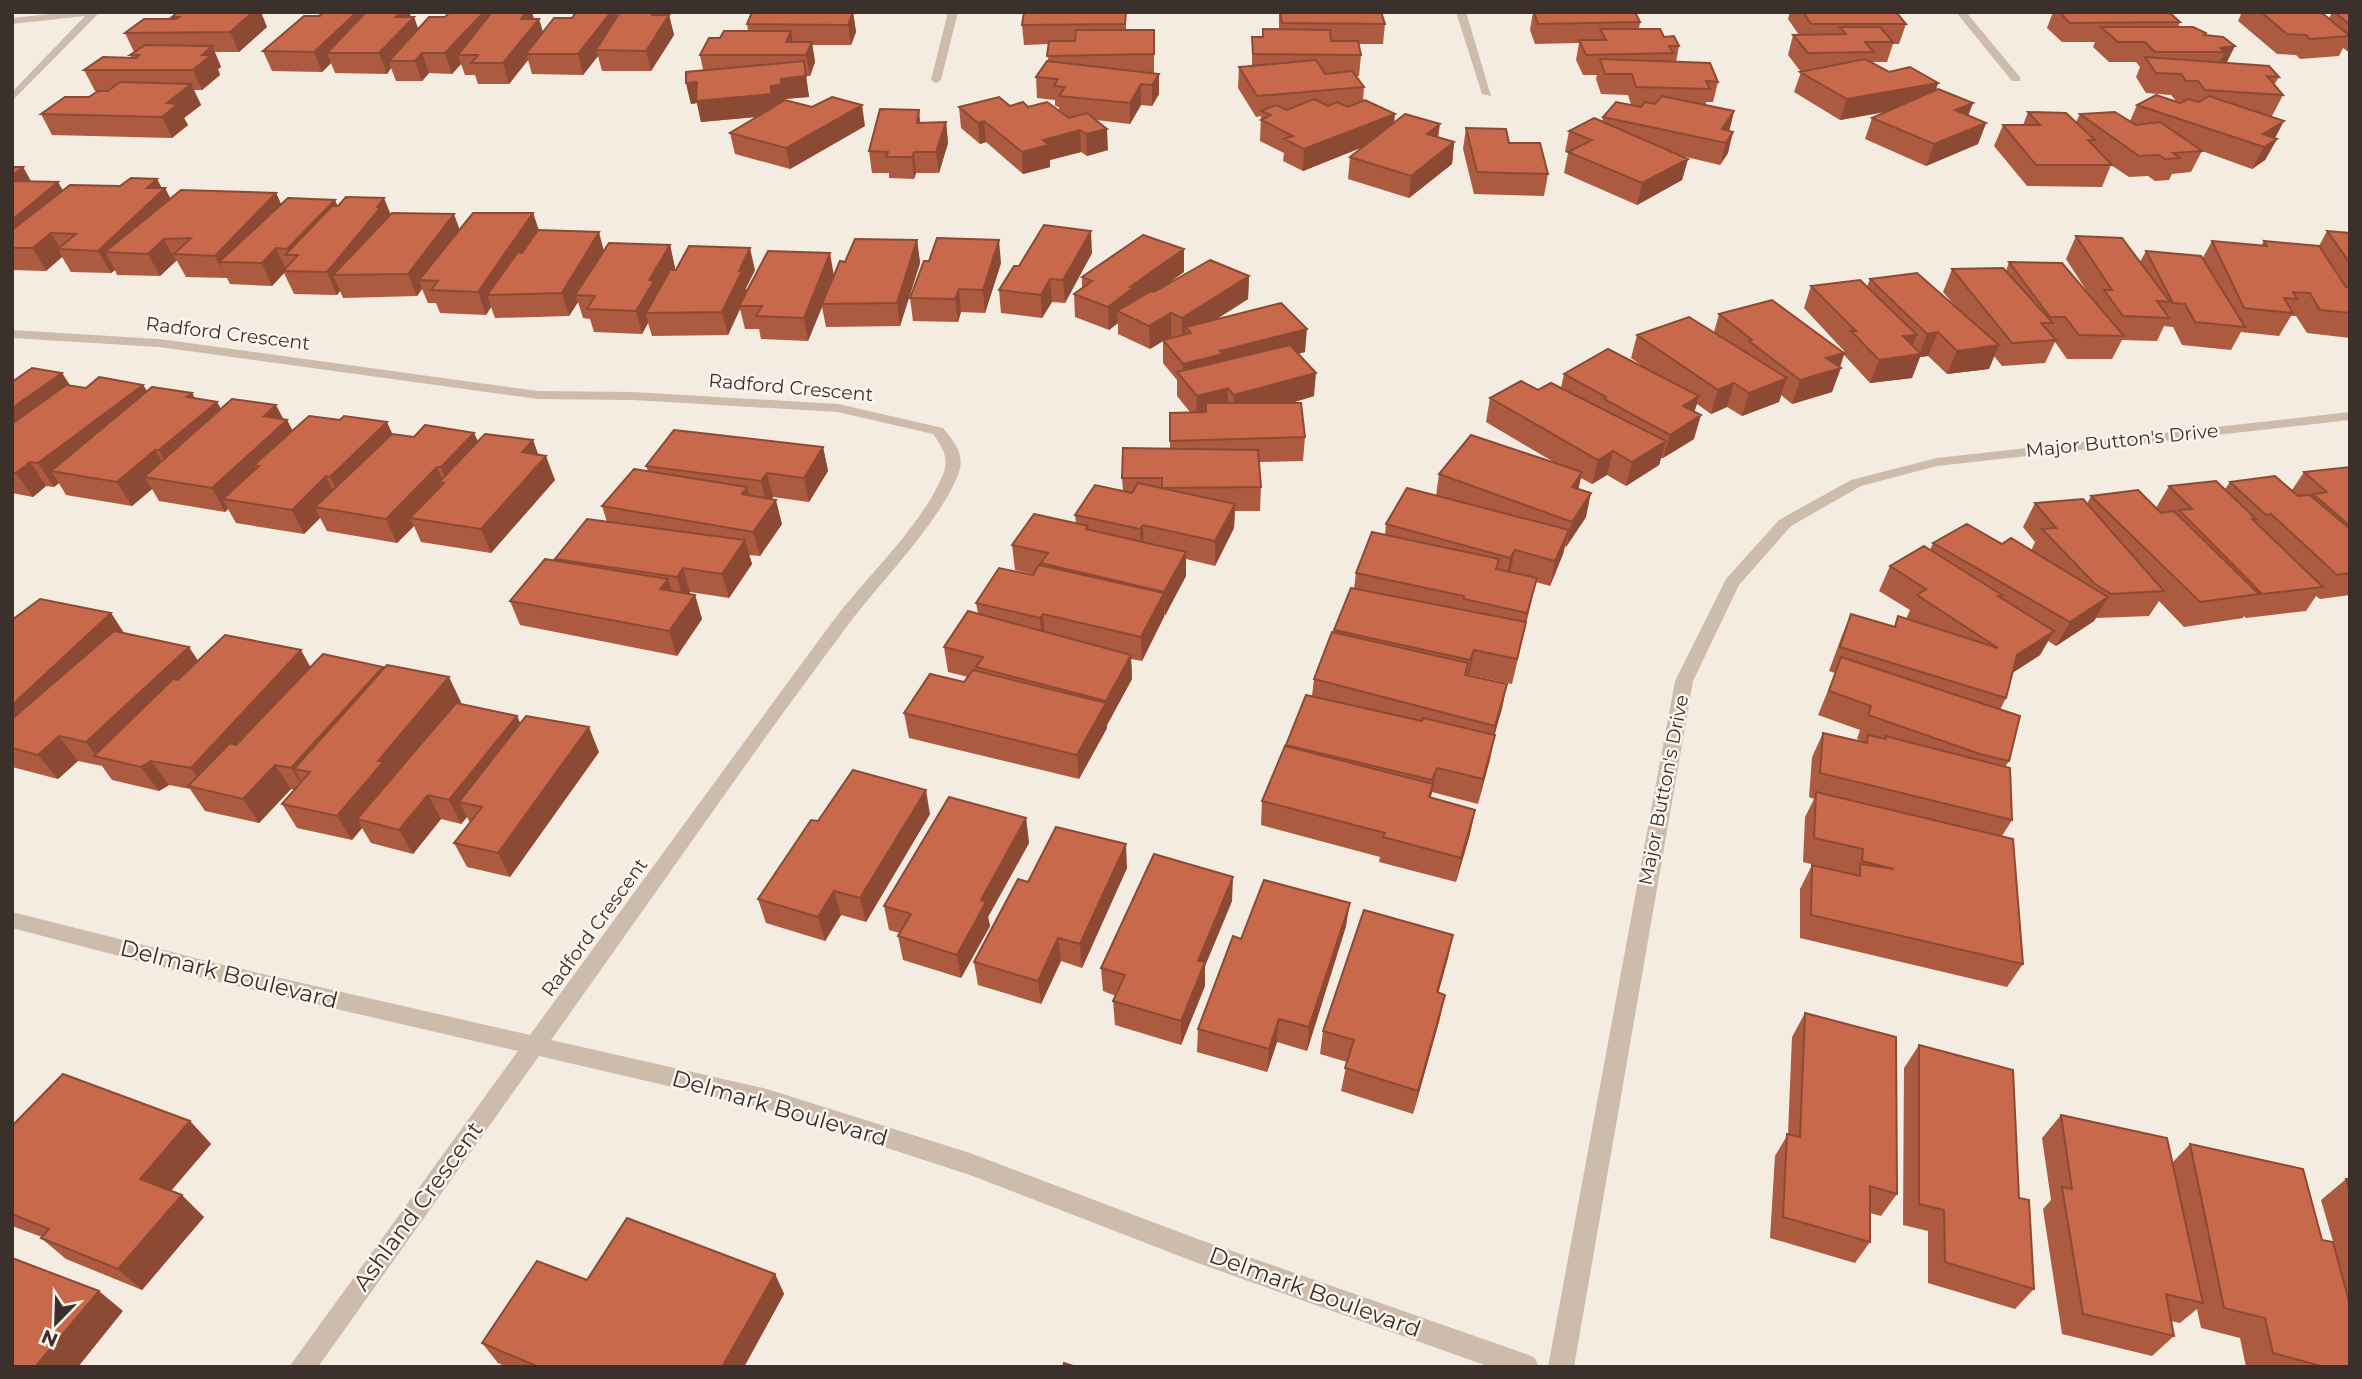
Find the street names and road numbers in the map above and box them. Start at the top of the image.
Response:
street label: Radford Crescent [144,312,312,355]
street label: Radford Crescent [708,369,875,406]
street label: Major Button's Drive [2025,419,2220,462]
street label: Major Button's Drive [1634,693,1693,887]
street label: Radford Crescent [537,853,652,1001]
street label: Delmark Boulevard [117,933,341,1015]
street label: Delmark Boulevard [669,1064,891,1152]
street label: Ashland Crescent [347,1116,489,1296]
street label: Delmark Boulevard [1205,1241,1425,1343]

